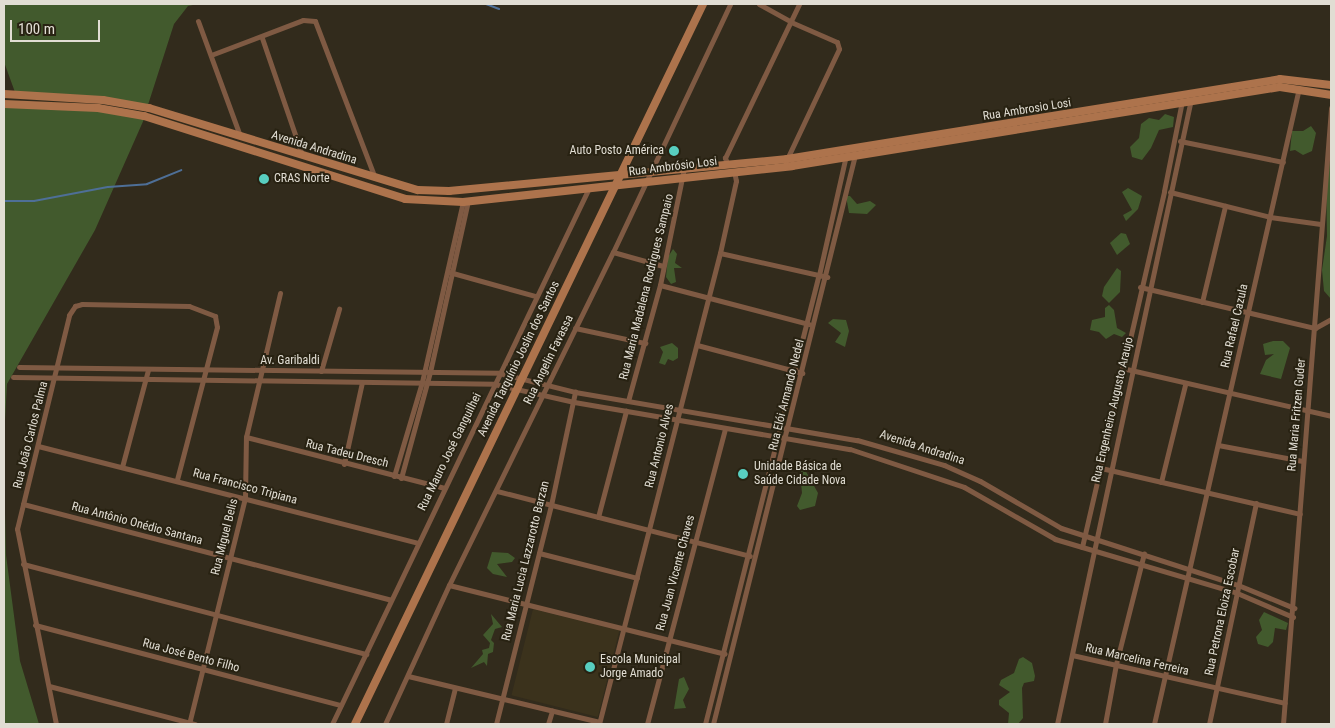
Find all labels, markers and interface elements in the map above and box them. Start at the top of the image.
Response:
scale bar [12,10,102,42]
text: 100 m [18,20,55,38]
street label: Rua Ambrosio Losi [982,96,1072,124]
street label: Avenida Andradina [270,128,358,168]
place label: Auto Posto América [570,144,664,158]
marker: Auto Posto América [668,145,680,157]
street label: Rua Ambrósio Losi [628,154,718,180]
place label: CRAS Norte [274,172,330,186]
marker: CRAS Norte [258,173,270,185]
street label: Rua Maria Madalena Rodrigues Sampaio [617,192,677,382]
street label: Avenida Tarquínio Joslin dos Santos [475,279,563,439]
street label: Rua Rafael Cazula [1218,283,1252,369]
street label: Rua Angelin Favassa [521,313,577,407]
street label: Rua Engenheiro Augusto Araujo [1089,336,1137,484]
street label: Rua Elói Armando Nedel [766,338,808,452]
street label: Av. Garibaldi [260,354,320,368]
street label: Rua Maria Fritzen Guder [1285,358,1309,472]
street label: Rua João Carlos Palma [11,380,51,490]
street label: Rua Mauro José Ganguilhei [415,391,485,513]
street label: Rua Antonio Alves [643,403,677,489]
street label: Avenida Andradina [878,427,966,469]
street label: Rua Tadeu Dresch [304,437,390,471]
place label: Unidade Básica de Saúde Cidade Nova [754,460,846,488]
street label: Rua Francisco Tripiana [191,466,299,508]
marker: Unidade Básica de Saúde Cidade Nova [736,467,750,481]
street label: Rua Maria Lucia Lazzarotto Barzan [499,480,553,642]
street label: Rua Miguel Belis [209,497,241,577]
street label: Rua Antônio Onédio Santana [70,500,204,548]
street label: Rua Juan Vicente Chaves [654,513,698,633]
street label: Rua Petrona Eloiza Escobar [1202,547,1244,677]
street label: Rua José Bento Filho [141,636,241,676]
street label: Rua Marcelina Ferreira [1084,641,1190,679]
place label: Escola Municipal Jorge Amado [600,653,680,681]
marker: Escola Municipal Jorge Amado [584,661,596,673]

